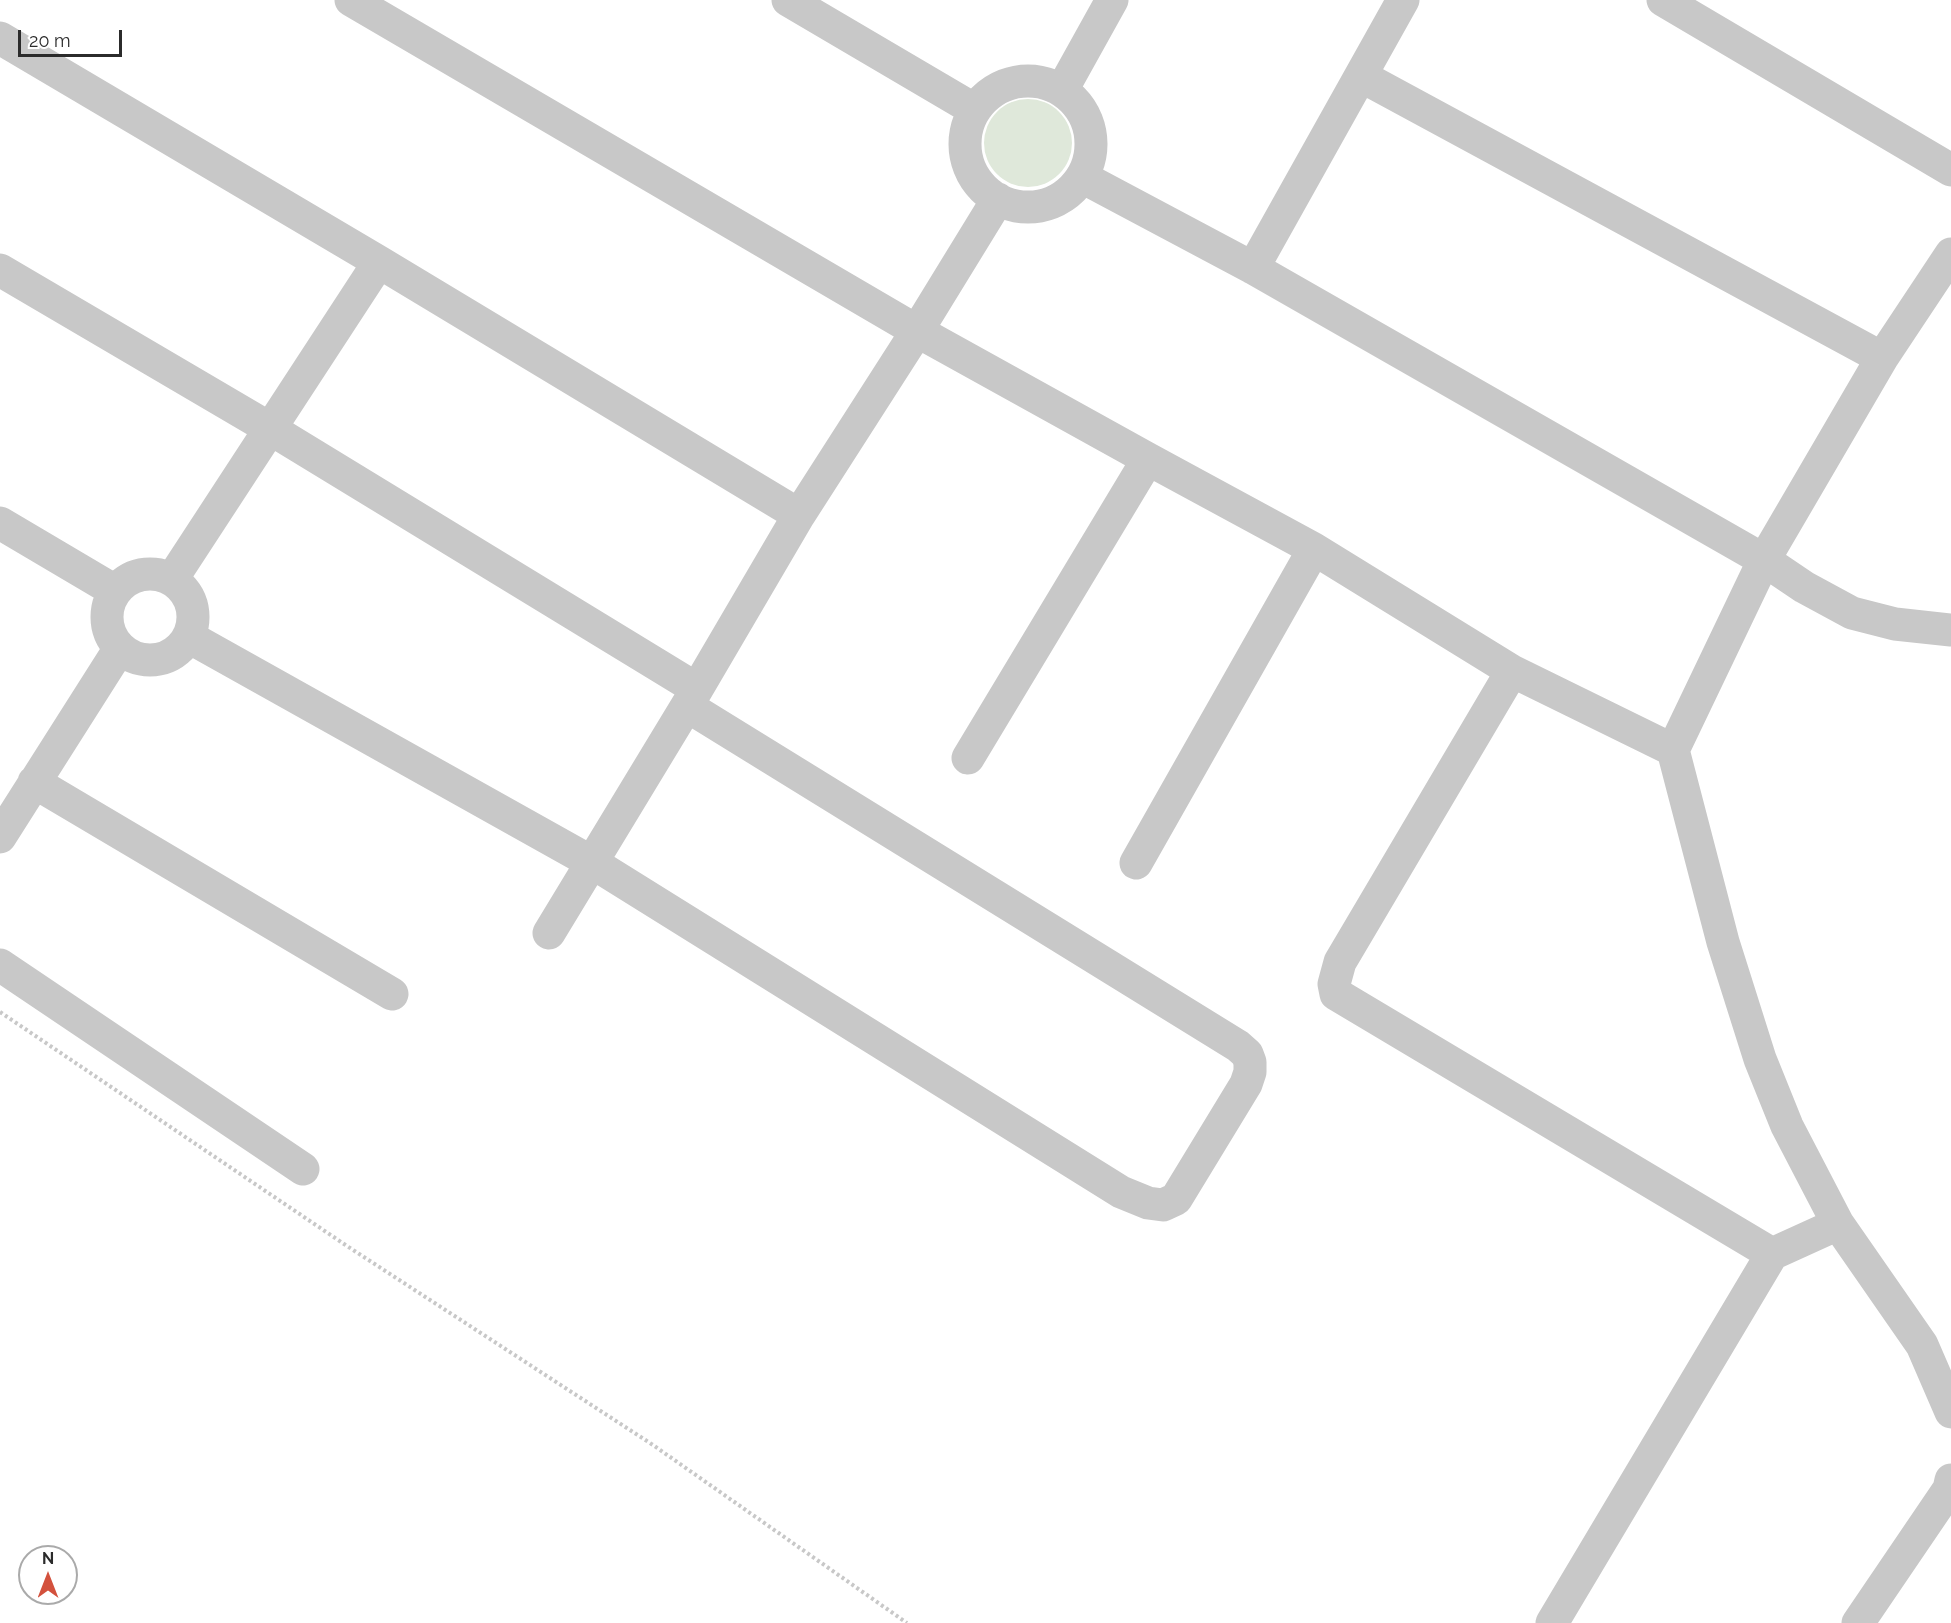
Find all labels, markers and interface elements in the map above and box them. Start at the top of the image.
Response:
scale bar [21,18,124,56]
text: 20 m [29,30,71,51]
north arrow [18,1545,78,1605]
text: N [42,1549,54,1568]

